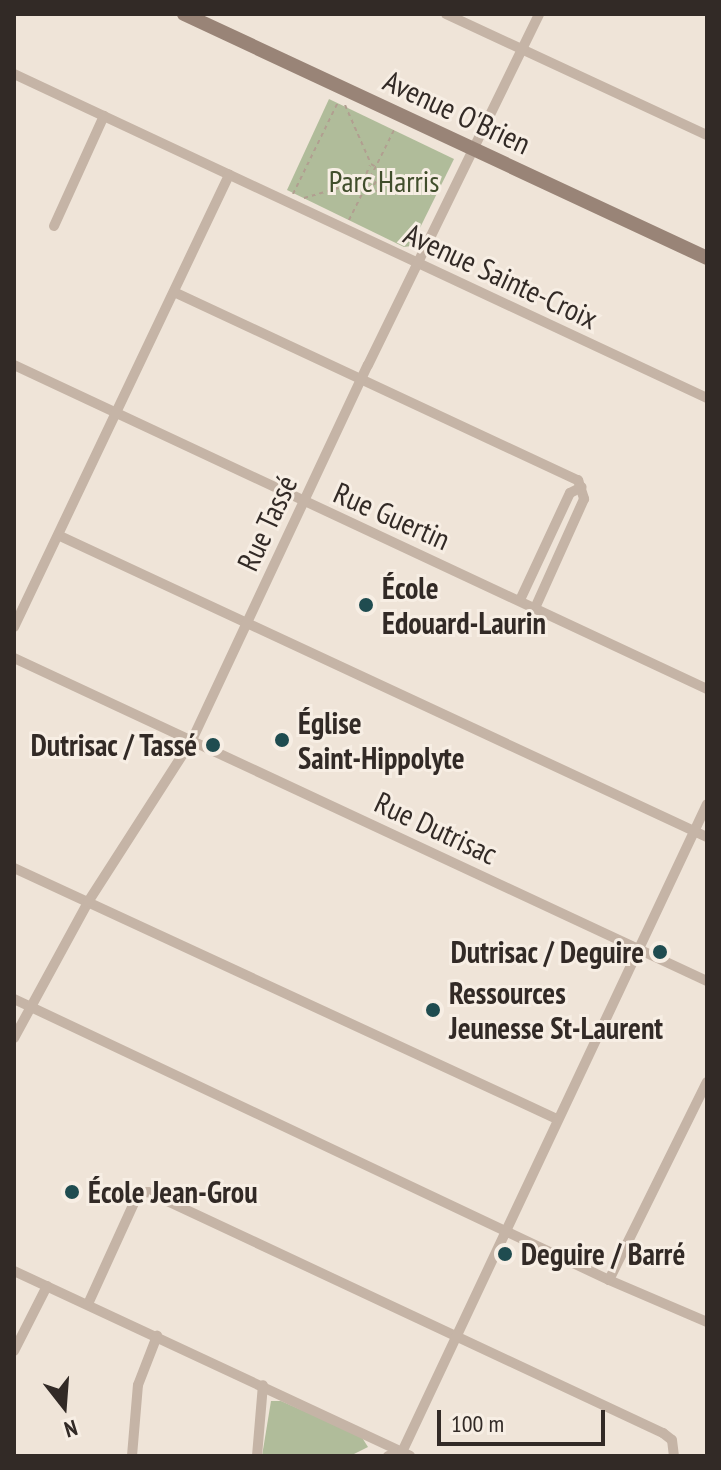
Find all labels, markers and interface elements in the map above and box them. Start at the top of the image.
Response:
street label: Avenue O'Brien [378,62,536,162]
park label: Parc Harris [328,163,440,199]
street label: Avenue Sainte-Croix [399,215,603,337]
street label: Rue Tassé [229,469,305,577]
street label: Rue Guertin [328,474,456,558]
place label: École Edouard-Laurin [382,570,546,640]
marker: École Edouard-Laurin [357,596,375,614]
place label: Église Saint-Hippolyte [298,705,464,776]
place label: Dutrisac / Tassé [29,727,197,763]
marker: Église Saint-Hippolyte [273,731,291,749]
marker: Dutrisac / Tassé [204,736,222,754]
street label: Rue Dutrisac [369,784,503,872]
place label: Dutrisac / Deguire [450,934,644,970]
marker: Dutrisac / Deguire [651,943,669,961]
place label: Ressources Jeunesse St-Laurent [449,975,663,1046]
marker: Ressources Jeunesse St-Laurent [424,1001,442,1019]
place label: École Jean-Grou [88,1174,258,1210]
marker: École Jean-Grou [63,1183,81,1201]
place label: Deguire / Barré [521,1236,685,1272]
marker: Deguire / Barré [496,1245,514,1263]
north arrow [24,1366,104,1446]
scale bar [441,1394,609,1444]
text: 100 m [451,1408,504,1439]
text: N [61,1414,81,1444]

